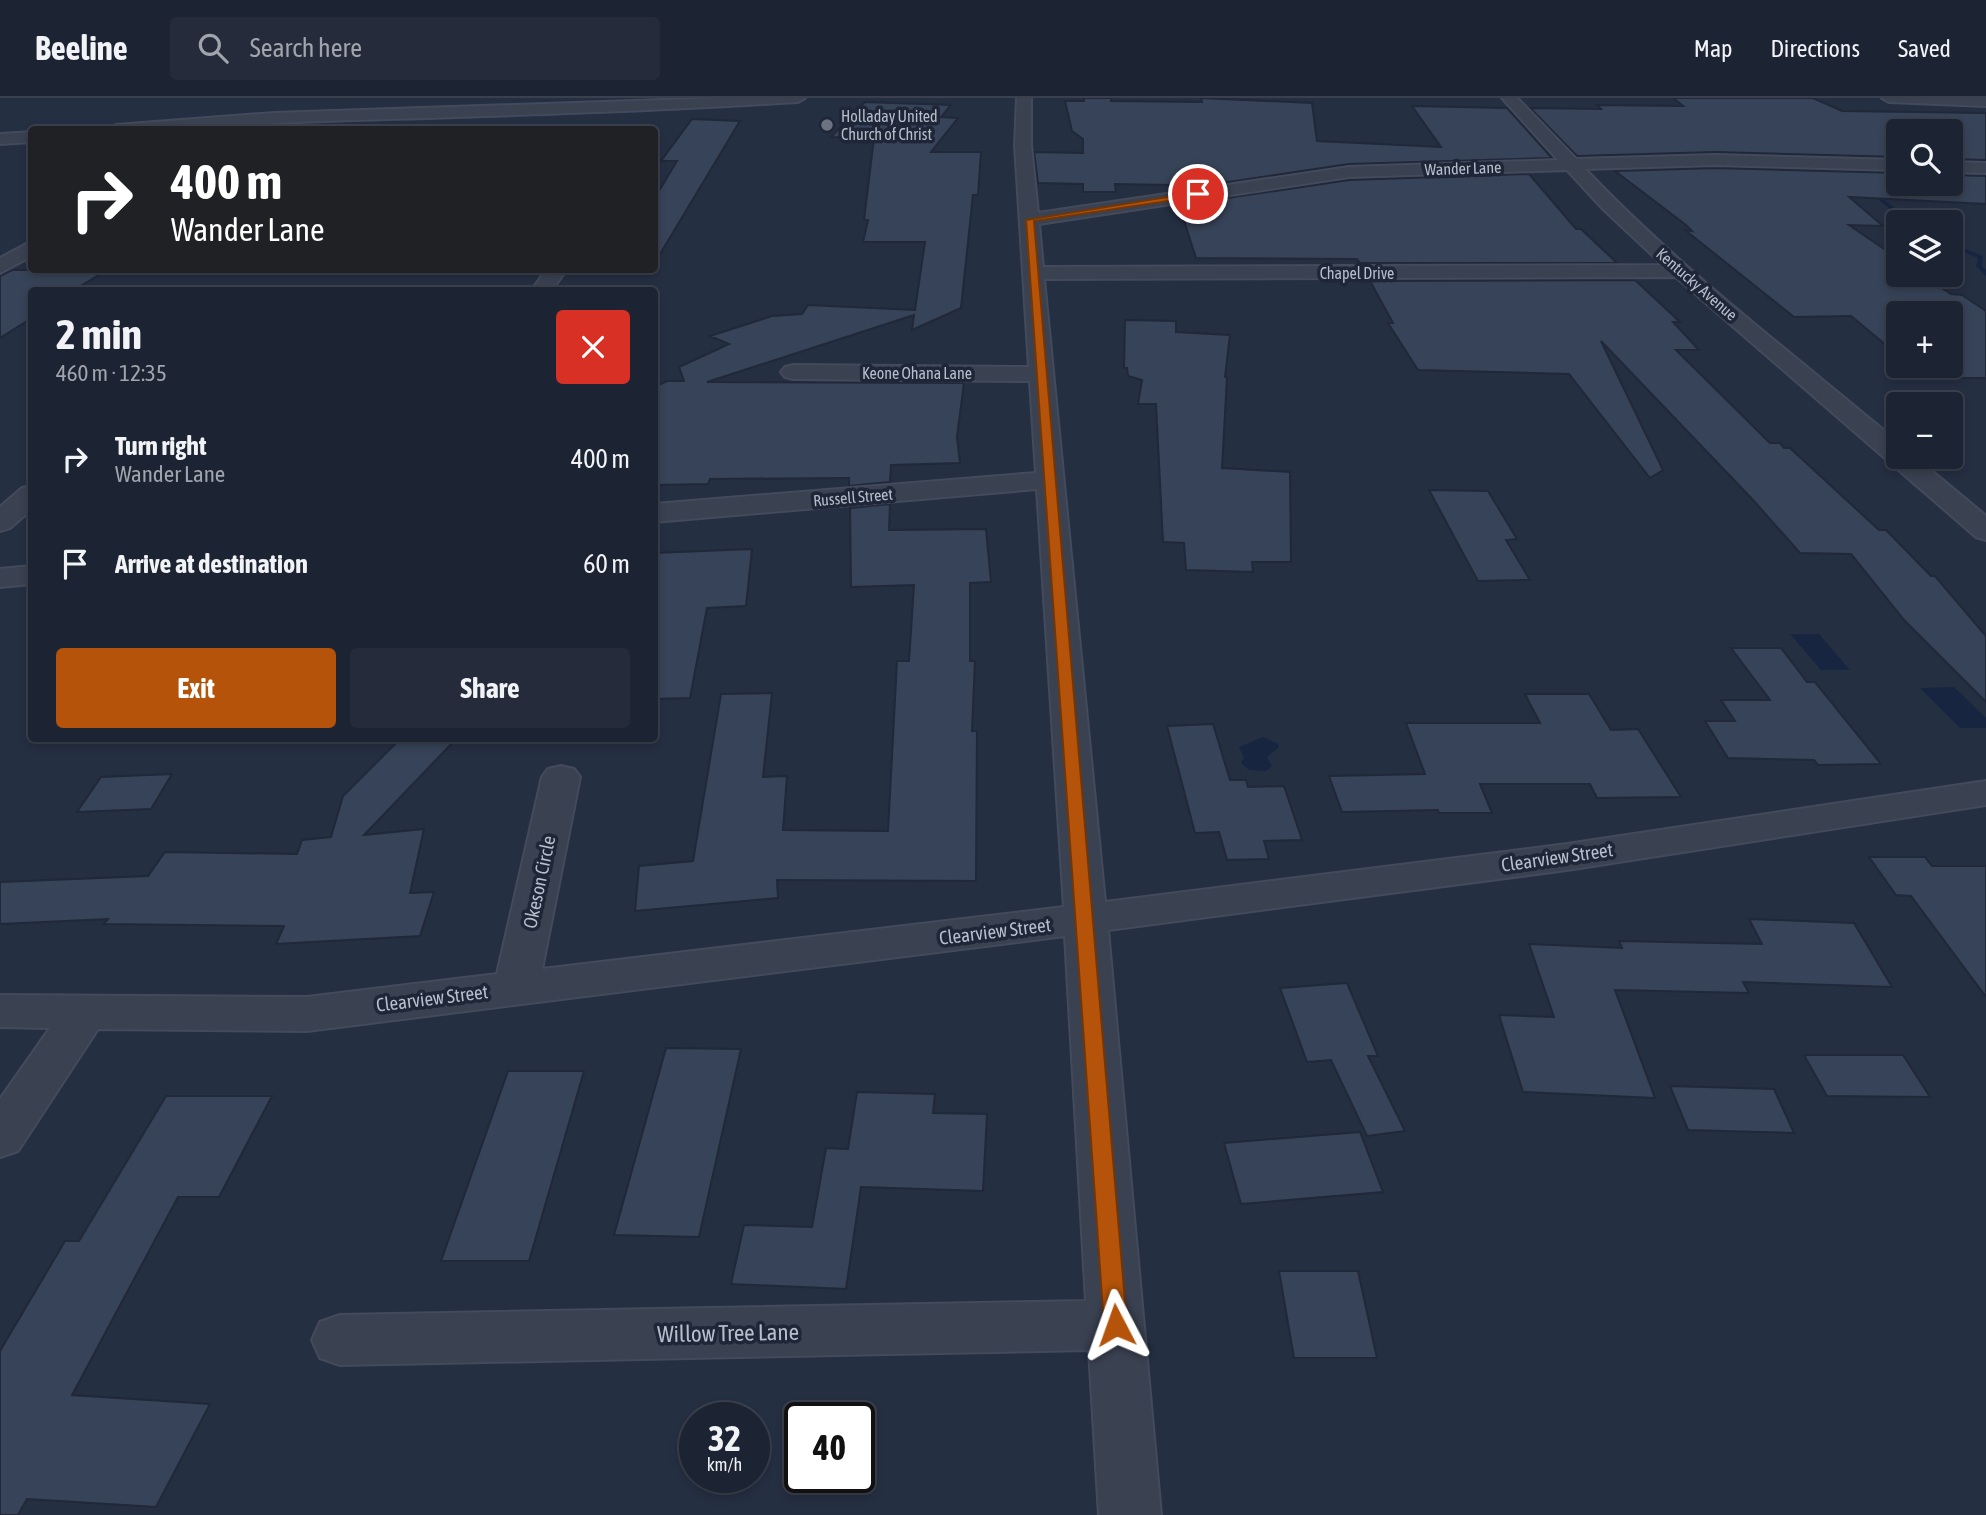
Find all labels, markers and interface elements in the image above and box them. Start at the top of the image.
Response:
search box [170,17,660,80]
text: Beeline [35,29,128,67]
icon: search [194,29,232,67]
text: Search here [250,33,362,63]
text: Map [1694,35,1732,62]
text: Directions [1770,35,1860,62]
text: Saved [1898,35,1951,62]
place label: Holladay United Church of Christ [841,107,938,143]
marker: Holladay United Church of Christ [819,117,835,133]
map controls [1886,119,1963,469]
button: search [1886,119,1963,196]
text: 400 m [171,153,282,209]
icon: right [56,154,147,245]
street label: Wander Lane [1424,158,1502,178]
pin [1168,164,1228,224]
icon: arrive [1179,175,1217,213]
button: layers [1886,210,1963,287]
text: Wander Lane [171,211,324,248]
street label: Kentucky Avenue [1652,244,1741,325]
street label: Chapel Drive [1320,264,1394,283]
button: + [1886,301,1963,378]
text: 2 min [56,310,142,358]
button: close [556,310,630,384]
text: 460 m · 12:35 [56,360,167,386]
street label: Keone Ohana Lane [862,364,972,382]
button: − [1886,392,1963,469]
text: Turn right [115,431,206,461]
icon: right [56,440,94,478]
text: 400 m [571,444,630,474]
text: Wander Lane [115,461,225,487]
street label: Russell Street [812,485,894,509]
icon: arrive [56,545,94,583]
text: Arrive at destination [115,549,308,579]
text: 60 m [583,549,630,579]
button: Exit [56,648,336,728]
button: Share [350,648,630,728]
street label: Okeson Circle [518,834,560,930]
street label: Clearview Street [1500,838,1614,876]
street label: Clearview Street [938,913,1052,949]
street label: Clearview Street [375,980,489,1016]
position arrow [1079,1288,1153,1362]
street label: Willow Tree Lane [657,1319,799,1347]
speed limit sign: 40 [784,1402,875,1493]
text: 32 [708,1418,741,1458]
text: km/h [707,1454,742,1475]

